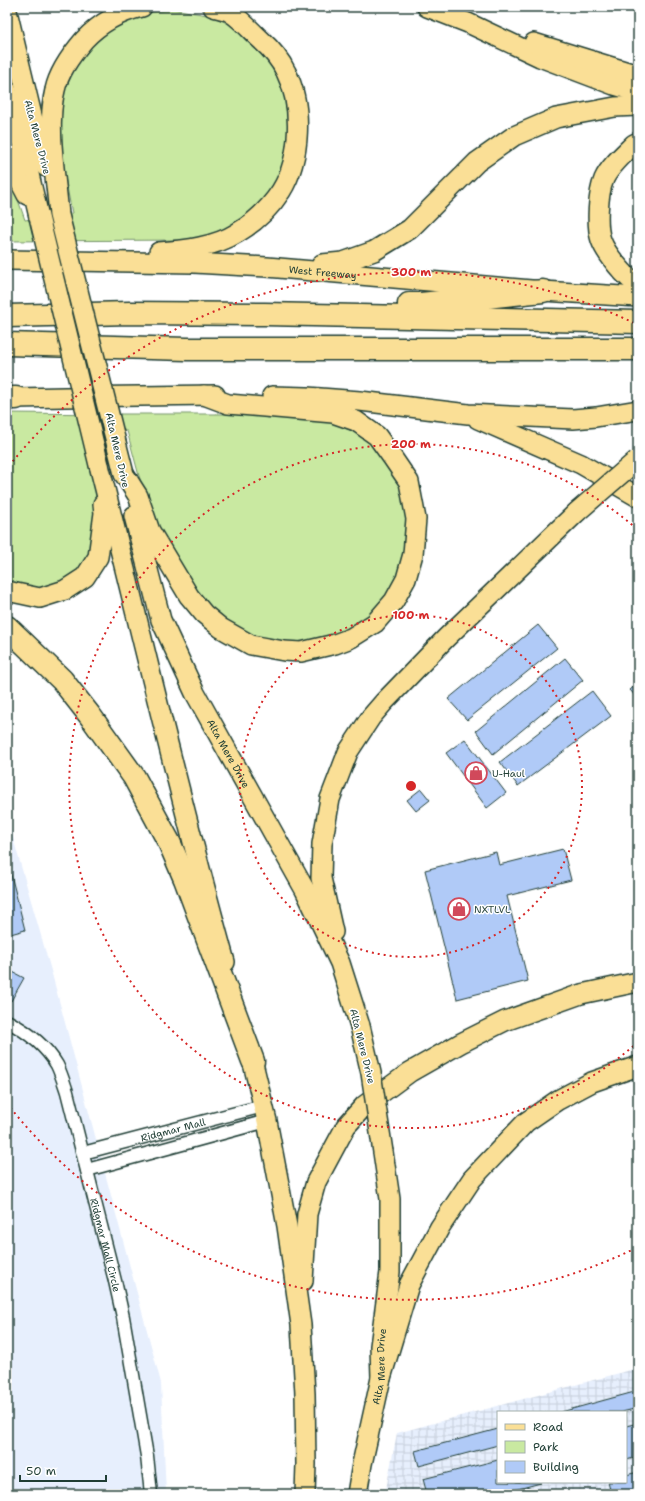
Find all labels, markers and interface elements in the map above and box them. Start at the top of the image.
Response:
street label: Alta Mere Drive [21,98,54,176]
street label: West Freeway [288,263,357,282]
text: 300 m [391,264,431,280]
street label: Alta Mere Drive [103,411,133,489]
text: 200 m [391,436,431,452]
text: 100 m [393,607,430,623]
street label: Alta Mere Drive [204,717,253,790]
shop icon: U-Haul [463,760,489,786]
place label: U-Haul [492,767,525,780]
centre of rings [404,779,418,793]
shop icon: NXTLVL [446,896,472,922]
place label: NXTLVL [474,903,511,916]
street label: Alta Mere Drive [347,1007,378,1085]
street label: Ridgmar Mall [139,1115,207,1145]
street label: Ridgmar Mall Circle [87,1197,123,1294]
street label: Alta Mere Drive [369,1327,389,1406]
legend [497,1411,627,1483]
text: Road [533,1419,564,1435]
text: Park [533,1439,559,1455]
scale bar [20,1457,106,1483]
text: Building [533,1459,579,1475]
text: 50 m [26,1463,56,1479]

